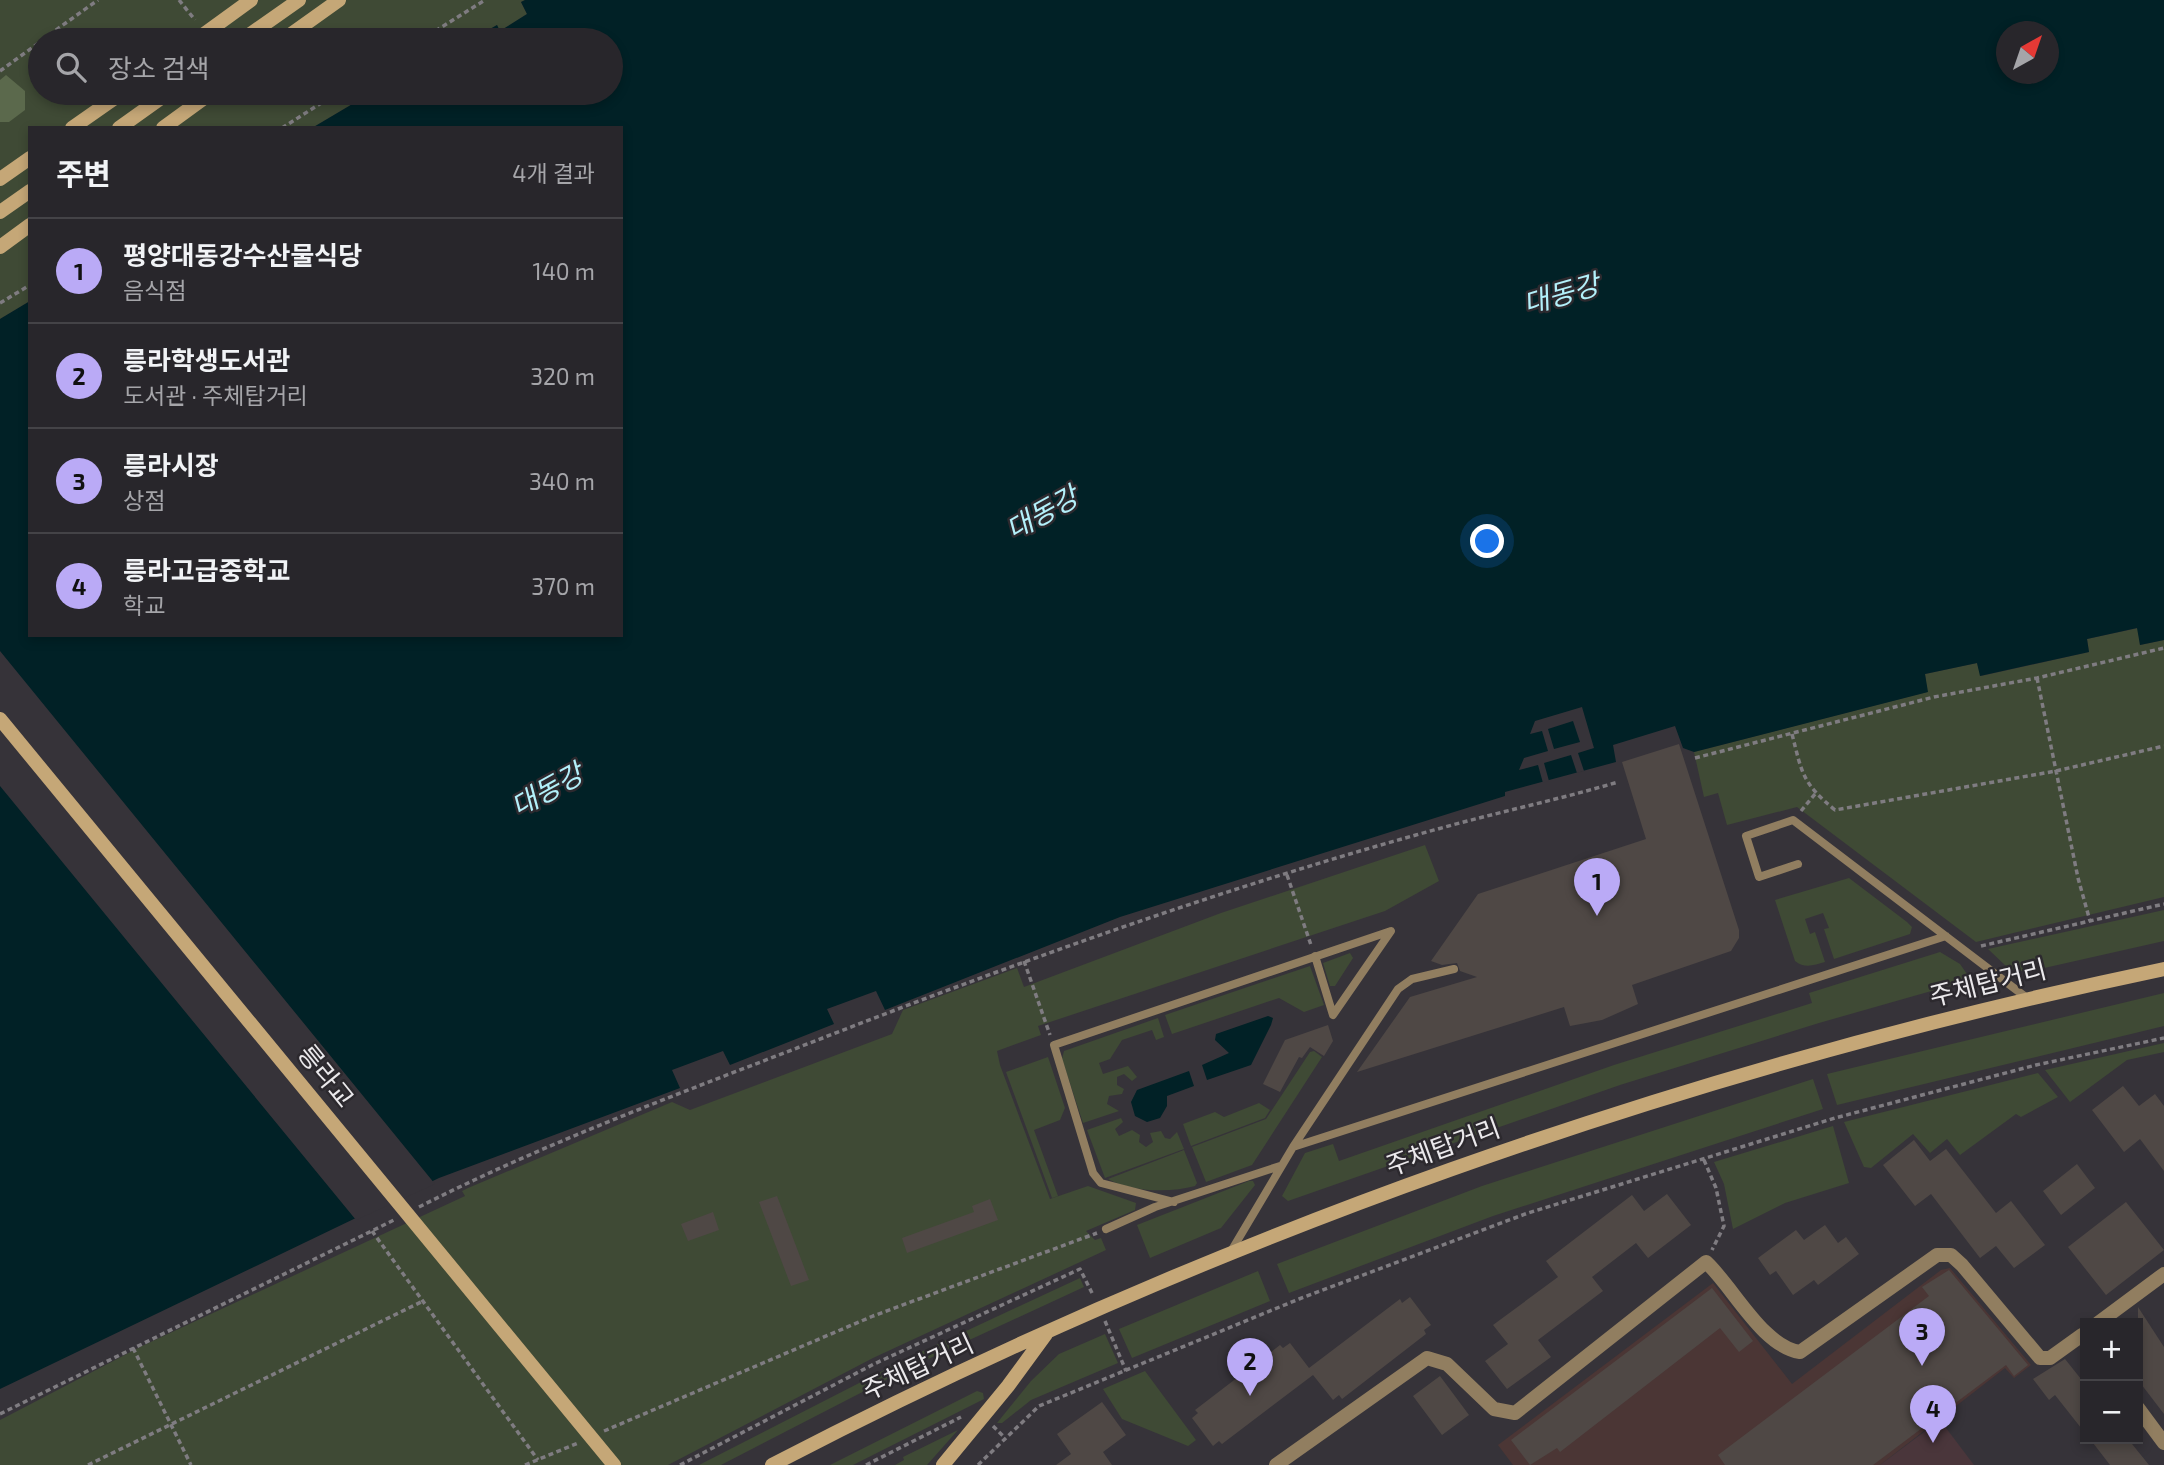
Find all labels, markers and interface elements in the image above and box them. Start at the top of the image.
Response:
north arrow [1996,21,2059,84]
search box [28,28,623,105]
icon: search [52,48,90,86]
text: 장소 검색 [108,52,209,83]
text: 주변 [56,155,111,191]
text: 4개 결과 [512,159,595,187]
text: 평양대동강수산물식당 [123,239,362,270]
text: 1 [74,257,84,285]
text: 140 m [533,257,595,285]
water label: 대동강 [1519,265,1606,320]
text: 음식점 [123,276,186,304]
text: 릉라학생도서관 [123,344,290,375]
text: 2 [72,362,86,390]
text: 320 m [530,362,595,390]
text: 도서관 · 주체탑거리 [123,381,308,409]
text: 릉라시장 [123,449,219,480]
text: 3 [72,467,86,495]
text: 340 m [529,467,595,495]
water label: 대동강 [999,477,1086,546]
text: 상점 [123,486,165,514]
your location [1470,524,1504,558]
text: 릉라고급중학교 [123,554,290,585]
text: 4 [72,572,86,600]
text: 370 m [531,572,595,600]
text: 학교 [123,591,165,619]
water label: 대동강 [504,754,591,823]
pin: 1 [1574,858,1620,916]
street label: 주체탑거리 [1926,952,2049,1011]
street label: 릉라교 [293,1037,362,1113]
street label: 주체탑거리 [1381,1111,1504,1181]
pin: 3 [1899,1308,1945,1366]
map controls [2080,1318,2143,1444]
button: + [2080,1318,2143,1381]
street label: 주체탑거리 [857,1326,978,1405]
pin: 2 [1227,1338,1273,1396]
button: − [2080,1381,2143,1444]
pin: 4 [1910,1385,1956,1443]

